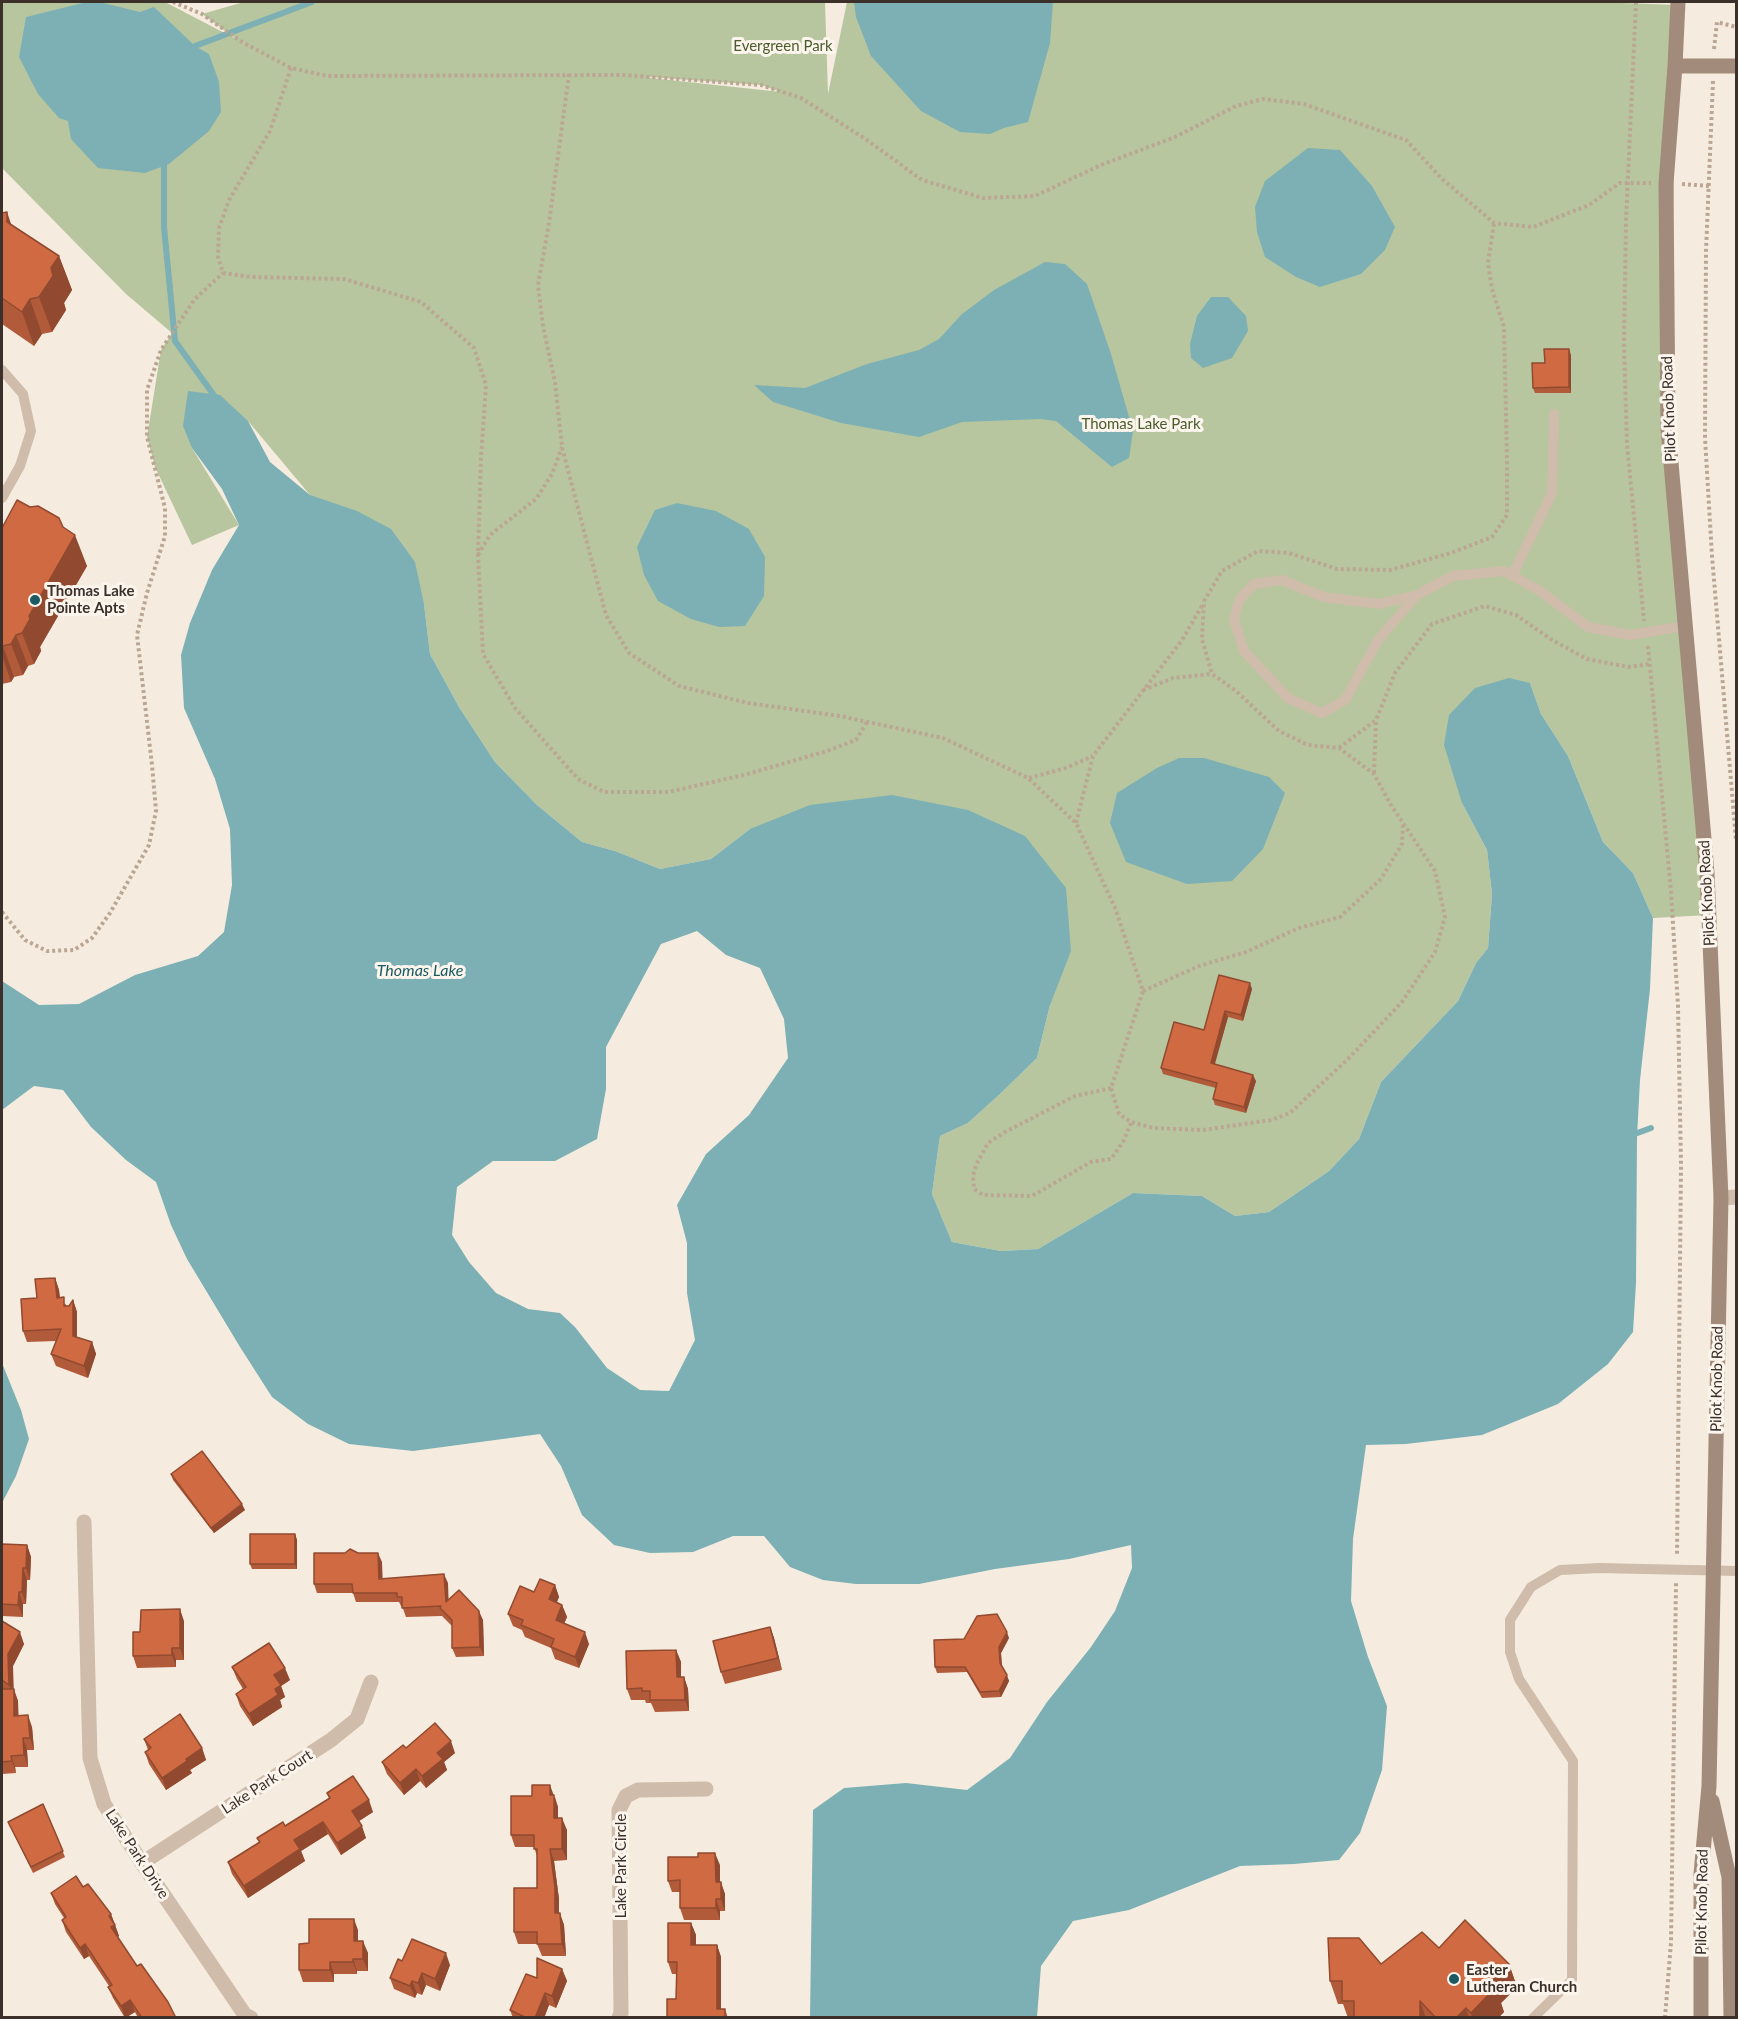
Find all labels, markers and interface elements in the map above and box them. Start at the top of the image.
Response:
park label: Evergreen Park [733,37,833,55]
street label: Pilot Knob Road [1658,356,1680,462]
park label: Thomas Lake Park [1081,415,1201,433]
place label: Thomas Lake Pointe Apts [47,582,134,617]
marker: Thomas Lake Pointe Apts [28,593,42,607]
street label: Pilot Knob Road [1695,840,1719,946]
water label: Thomas Lake [377,961,463,981]
street label: Pilot Knob Road [1707,1326,1727,1432]
street label: Lake Park Court [218,1746,316,1818]
street label: Lake Park Drive [101,1806,173,1902]
street label: Lake Park Circle [612,1814,630,1918]
street label: Pilot Knob Road [1692,1849,1712,1955]
place label: Easter Lutheran Church [1466,1961,1577,1996]
marker: Easter Lutheran Church [1447,1972,1461,1986]

